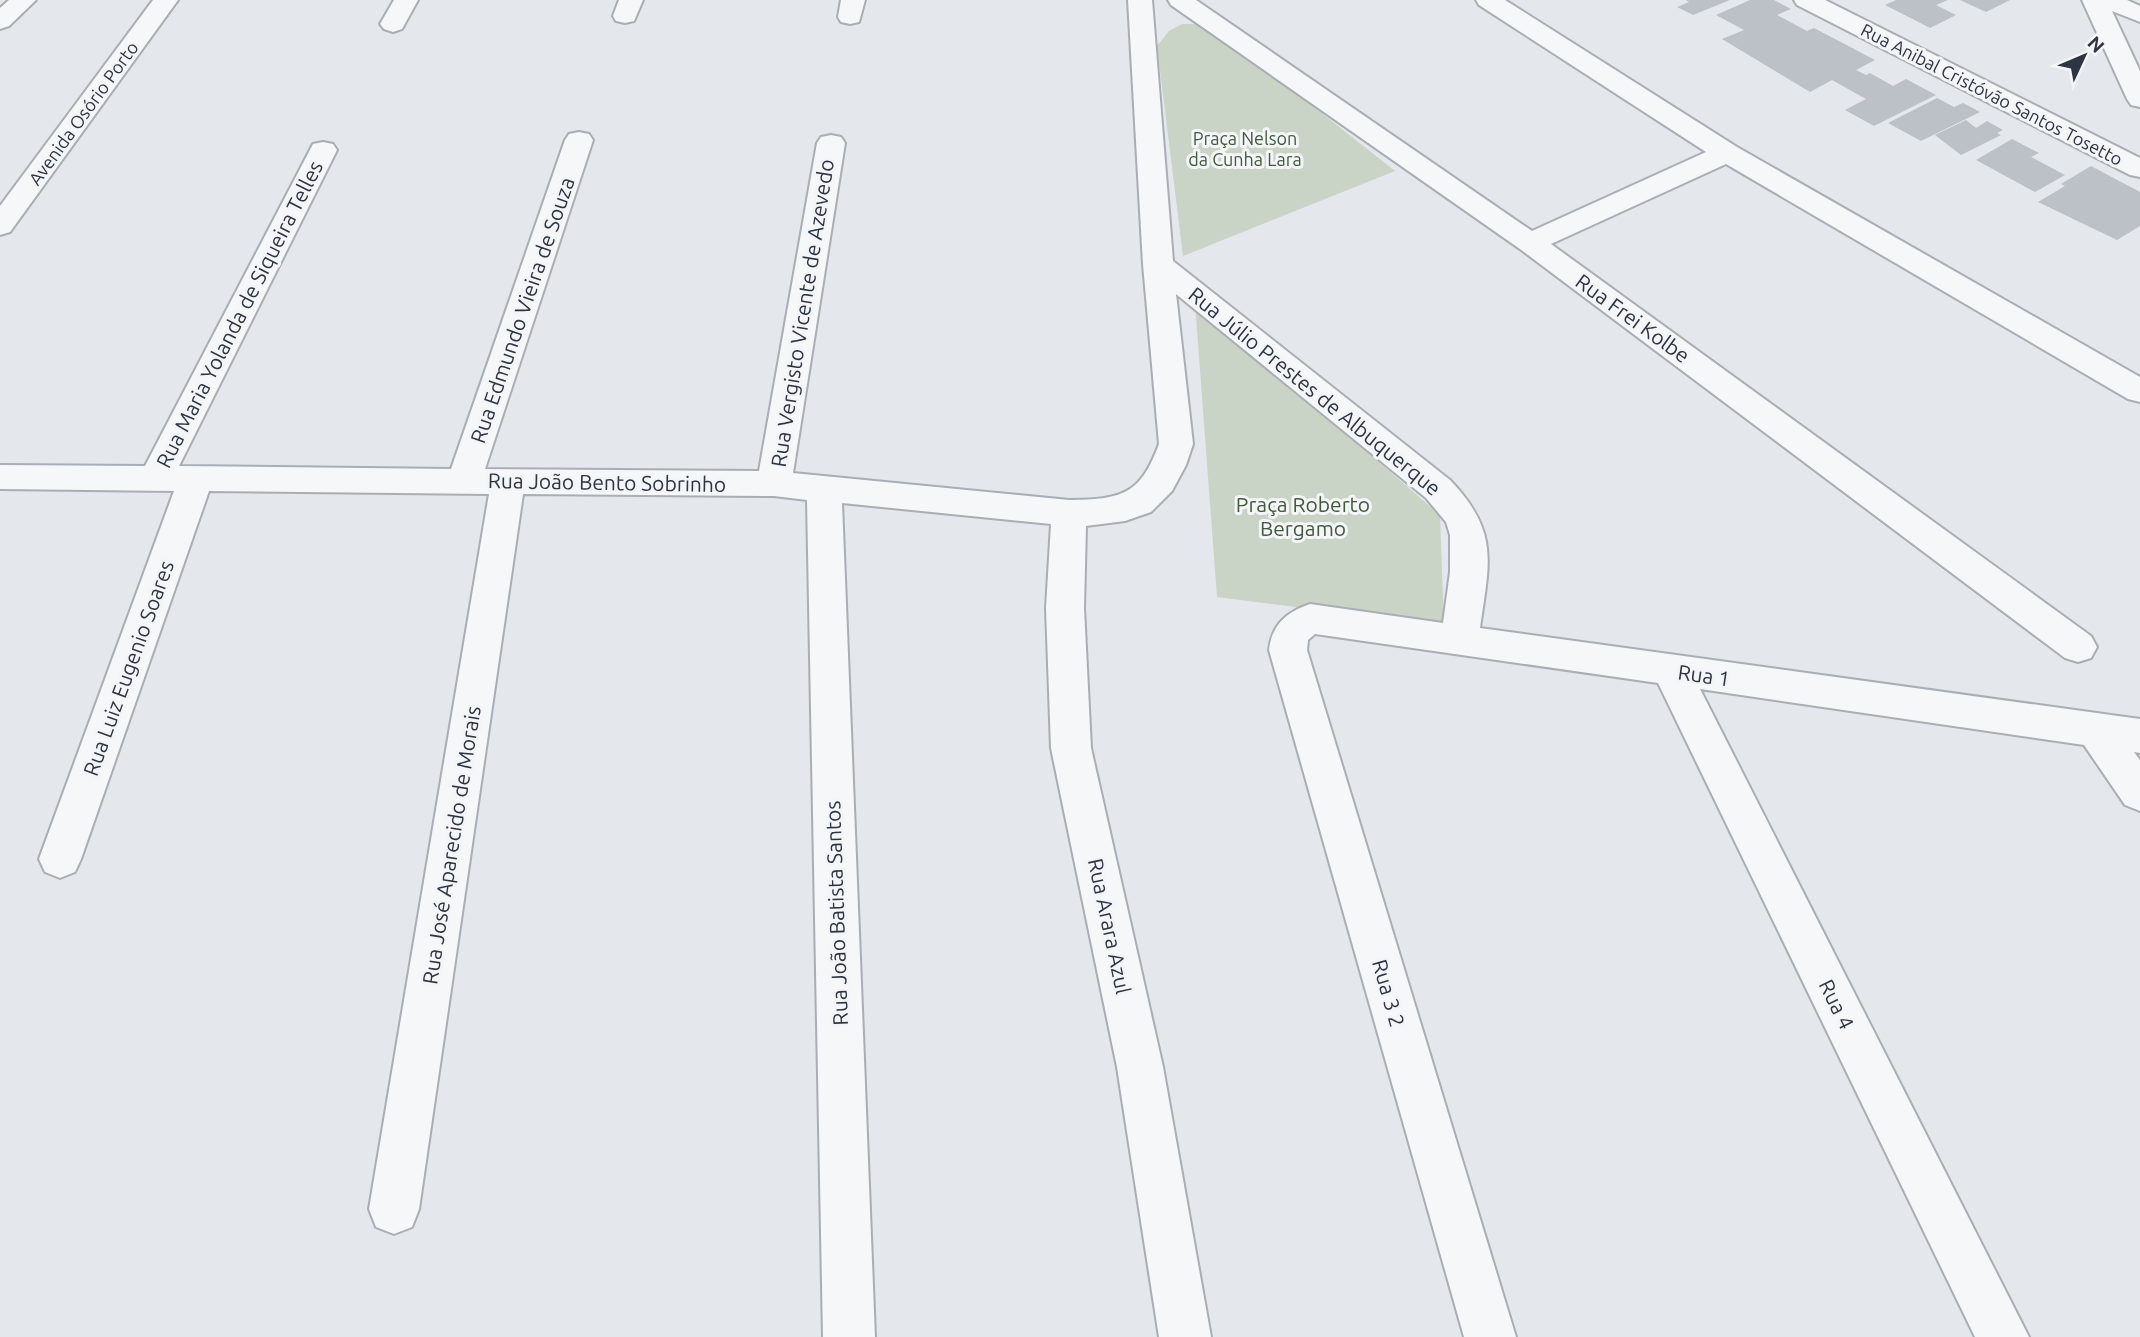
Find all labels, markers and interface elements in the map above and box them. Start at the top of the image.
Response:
street label: Rua Anibal Cristóvão Santos Tosetto [1858,19,2126,169]
north arrow [2049,21,2119,91]
text: N [2083,31,2109,57]
street label: Avenida Osório Porto [24,37,142,189]
park label: Praça Nelson da Cunha Lara [1188,128,1302,169]
street label: Rua Maria Yolanda de Siqueira Telles [151,156,327,472]
street label: Rua Vergisto Vicente de Azevedo [766,157,838,469]
street label: Rua Edmundo Vieira de Souza [465,174,579,446]
street label: Rua Frei Kolbe [1571,269,1695,367]
street label: Rua Júlio Prestes de Albuquerque [1184,282,1446,500]
street label: Rua João Bento Sobrinho [488,468,726,496]
park label: Praça Roberto Bergamo [1236,492,1370,540]
street label: Rua Luiz Eugenio Soares [78,557,178,779]
street label: Rua 1 [1676,659,1732,691]
street label: Rua José Aparecido de Morais [417,704,485,986]
street label: Rua João Batista Santos [820,800,852,1026]
street label: Rua Arara Azul [1084,856,1136,996]
street label: Rua 3 2 [1368,956,1410,1030]
street label: Rua 4 [1815,975,1859,1033]

